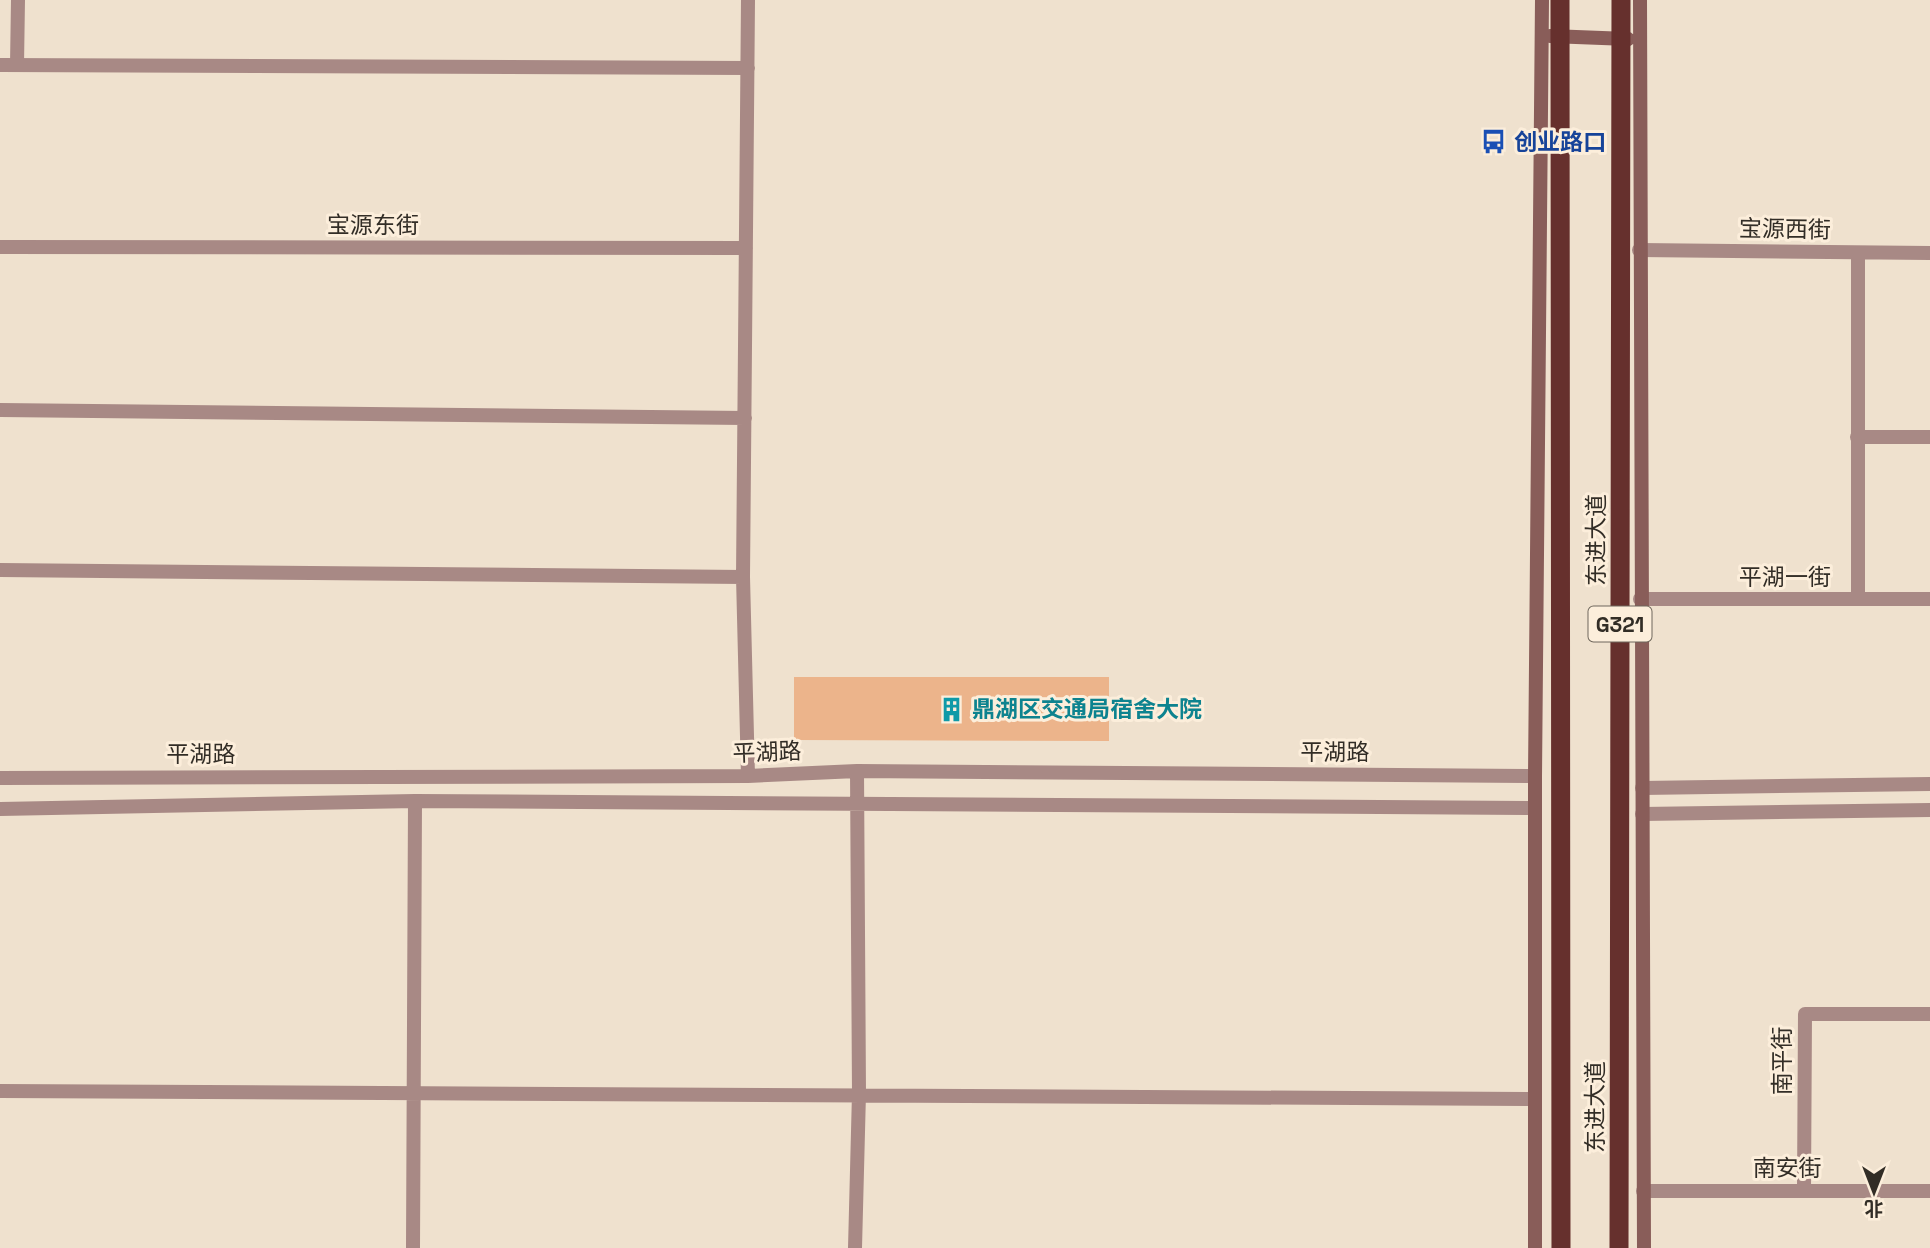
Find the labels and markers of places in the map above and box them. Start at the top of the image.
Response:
place label: 创业路口 [1514,127,1606,157]
bus stop icon: 创业路口 [1480,128,1508,156]
place label: 鼎湖区交通局宿舍大院 [972,694,1202,724]
building icon: 鼎湖区交通局宿舍大院 [938,695,966,723]

